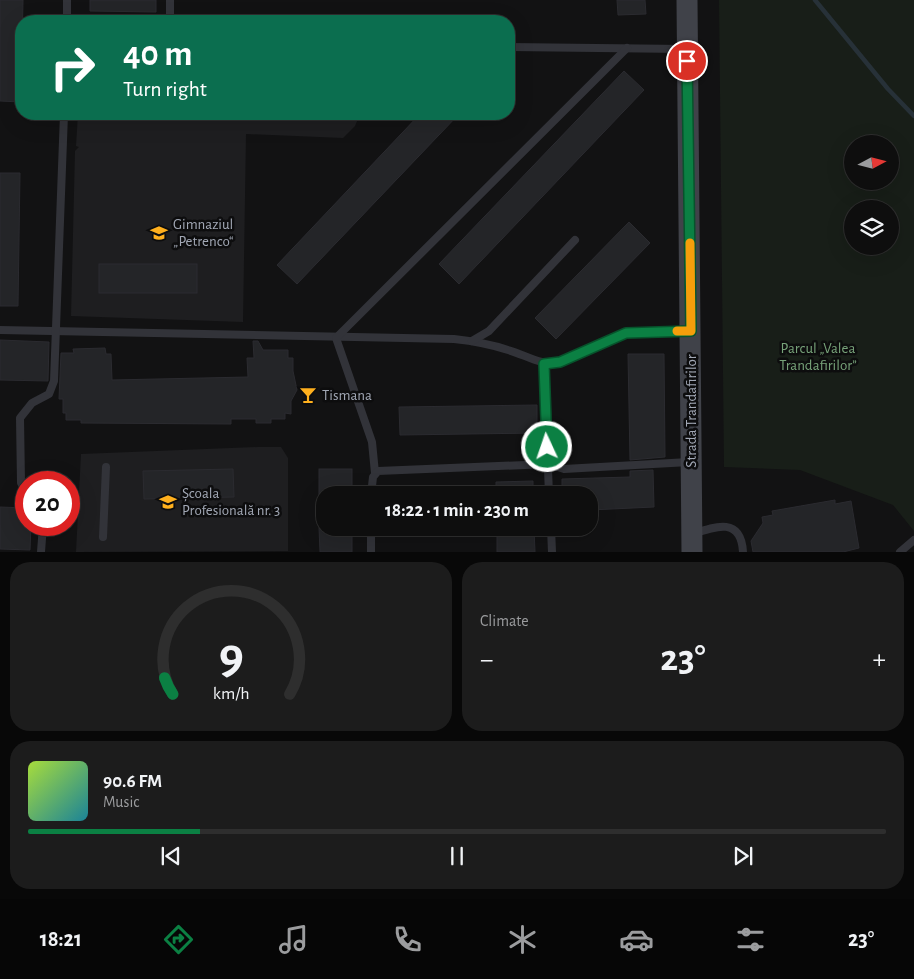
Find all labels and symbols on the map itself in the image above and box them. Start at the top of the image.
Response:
pin [666,40,708,82]
north arrow [844,135,899,190]
place label: Gimnaziul „Petrenco“ [173,217,234,249]
school or university icon: Gimnaziul „Petrenco“ [149,223,169,243]
park label: Parcul „Valea Trandafirilor” [779,341,857,373]
street label: Strada Trandafirilor [684,354,699,468]
bar icon: Tismana [298,385,318,405]
place label: Tismana [322,388,372,403]
position arrow [520,420,572,472]
speed limit sign: 20 [15,471,80,536]
place label: Școala Profesională nr. 3 [182,486,280,518]
school or university icon: Școala Profesională nr. 3 [158,492,178,512]

